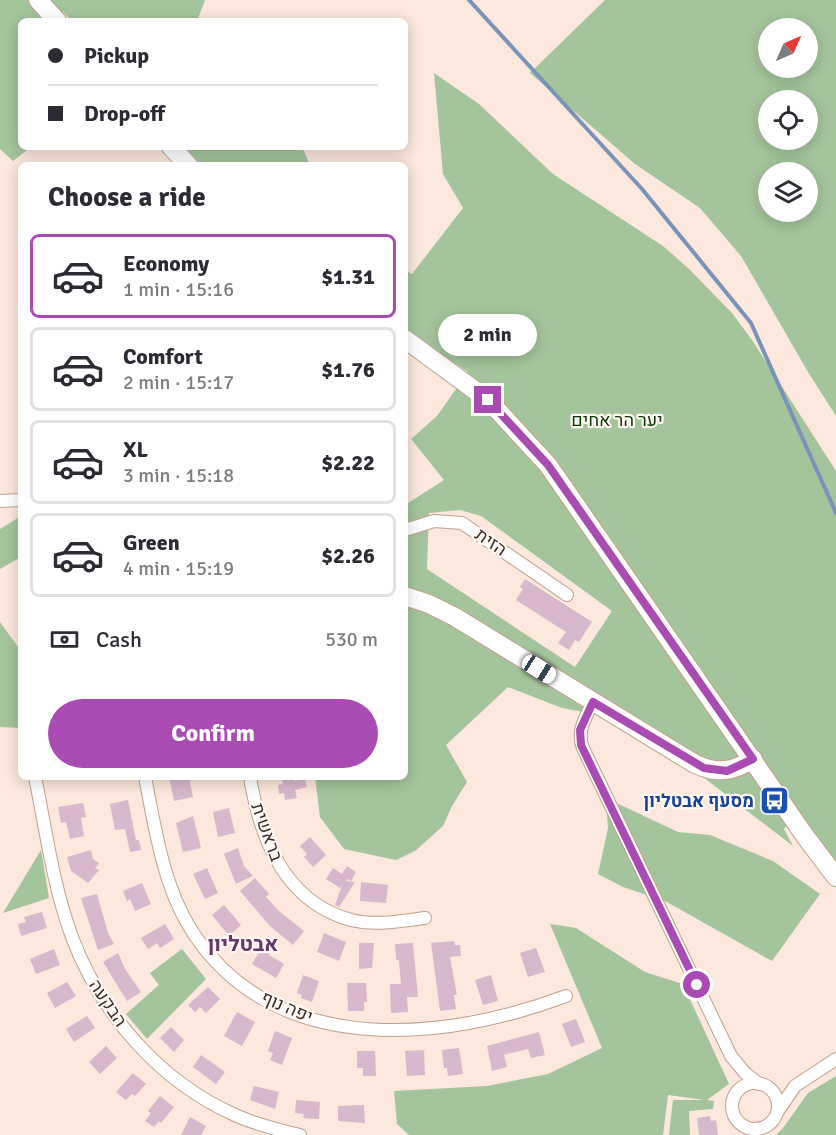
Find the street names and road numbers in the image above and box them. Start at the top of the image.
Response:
street label: הזית [471,523,511,561]
street label: בראשית [246,800,288,865]
street label: הבקעה [84,975,132,1031]
street label: יפה נוף [258,986,316,1028]

